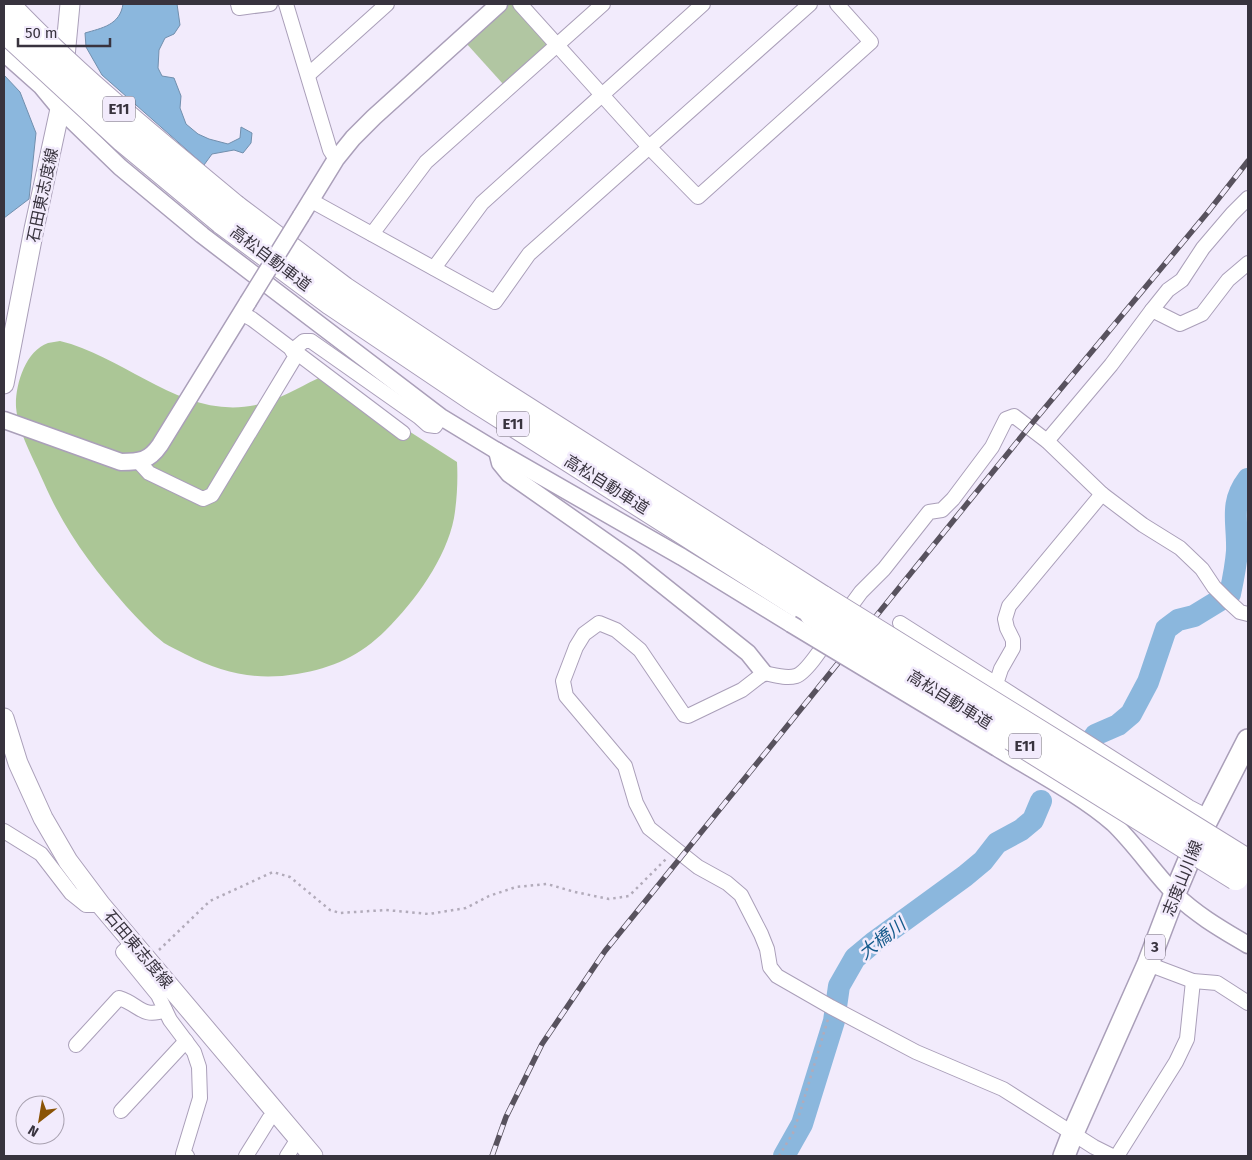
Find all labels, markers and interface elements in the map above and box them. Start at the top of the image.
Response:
scale bar [18,15,110,47]
text: 50 m [25,24,58,42]
road number: E11 [103,96,135,122]
street label: 石田東志度線 [23,146,62,244]
street label: 高松自動車道 [227,222,315,295]
road number: E11 [497,412,529,436]
street label: 高松自動車道 [561,451,652,518]
street label: 高松自動車道 [904,666,995,733]
road number: E11 [1009,734,1041,758]
street label: 志度山川線 [1159,838,1206,919]
street label: 石田東志度線 [100,906,177,992]
water label: 大橋川 [854,912,912,964]
road number: 3 [1145,934,1165,960]
north arrow [15,1095,65,1145]
text: N [25,1121,42,1140]

